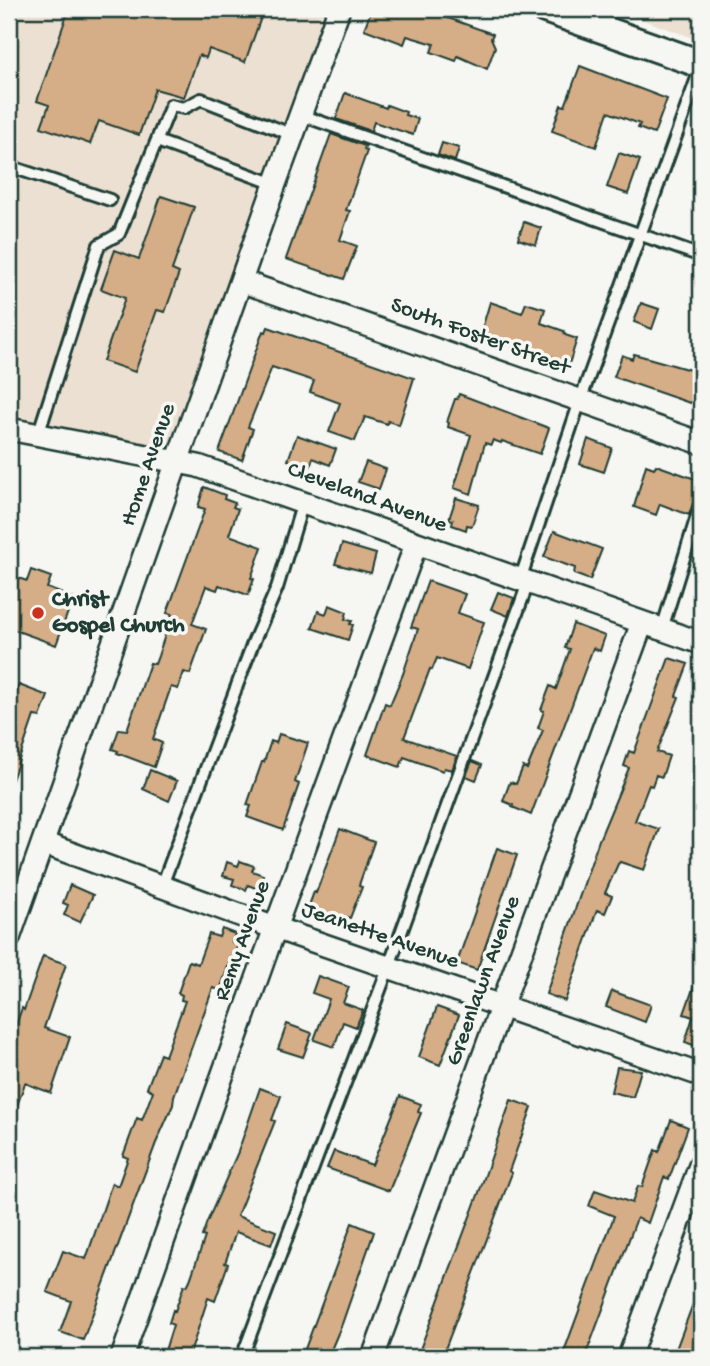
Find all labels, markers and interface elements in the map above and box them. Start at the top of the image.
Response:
street label: South Foster Street [387,292,575,383]
street label: Home Avenue [115,399,183,530]
street label: Cleveland Avenue [283,457,452,540]
place label: Christ Gospel Church [52,587,185,640]
marker: Christ Gospel Church [30,605,46,621]
street label: Remy Avenue [209,876,278,1005]
street label: Greenlawn Avenue [441,891,528,1069]
street label: Jeanette Avenue [298,896,463,976]

